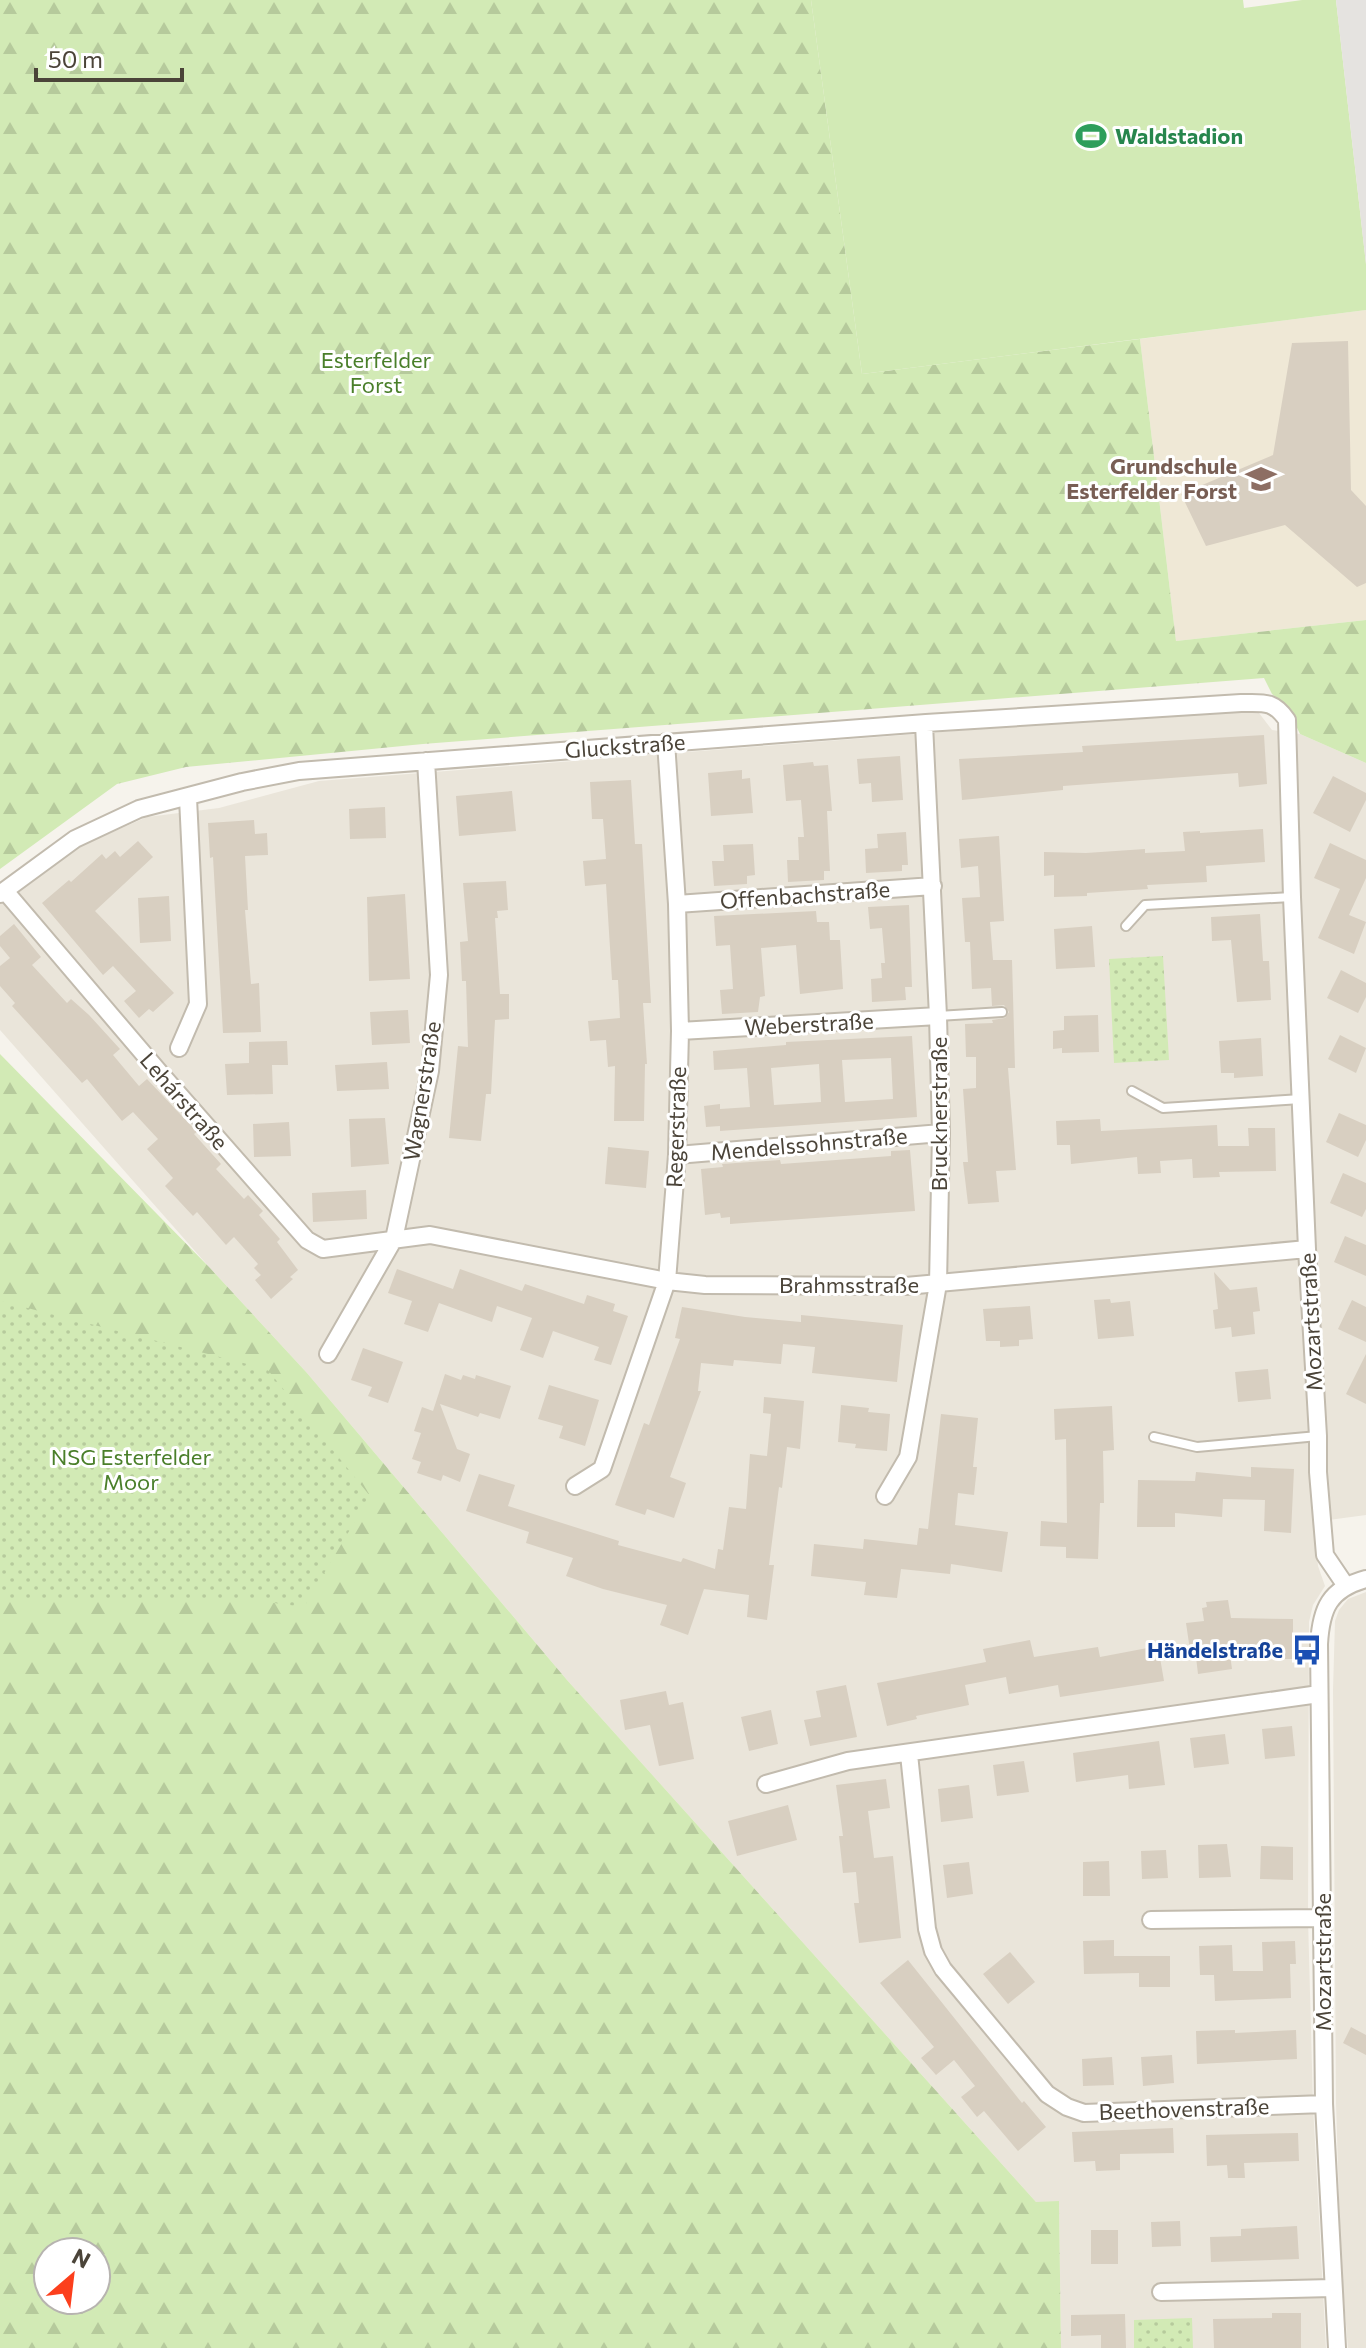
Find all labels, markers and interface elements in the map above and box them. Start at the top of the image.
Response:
scale bar [36,32,182,82]
text: 50 m [48,44,103,73]
sports icon: Waldstadion [1074,119,1108,153]
place label: Waldstadion [1115,122,1243,149]
park label: Esterfelder Forst [321,346,432,398]
place label: Grundschule Esterfelder Forst [1066,452,1237,504]
school or university icon: Grundschule Esterfelder Forst [1244,462,1278,496]
street label: Gluckstraße [564,728,686,763]
street label: Offenbachstraße [719,875,891,914]
street label: Weberstraße [744,1007,874,1040]
street label: Wagnerstraße [397,1019,446,1163]
street label: Brucknerstraße [925,1037,952,1191]
street label: Lehárstraße [135,1046,234,1155]
street label: Regerstraße [660,1066,691,1188]
street label: Mendelssohnstraße [709,1121,908,1166]
street label: Mozartstraße [1293,1252,1328,1392]
street label: Brahmsstraße [779,1271,919,1298]
park label: NSG Esterfelder Moor [51,1443,211,1495]
bus stop icon: Händelstraße [1290,1633,1324,1667]
place label: Händelstraße [1147,1636,1283,1663]
street label: Mozartstraße [1309,1893,1336,2031]
street label: Beethovenstraße [1098,2092,1270,2125]
north arrow [32,2236,112,2316]
text: N [68,2242,95,2274]

